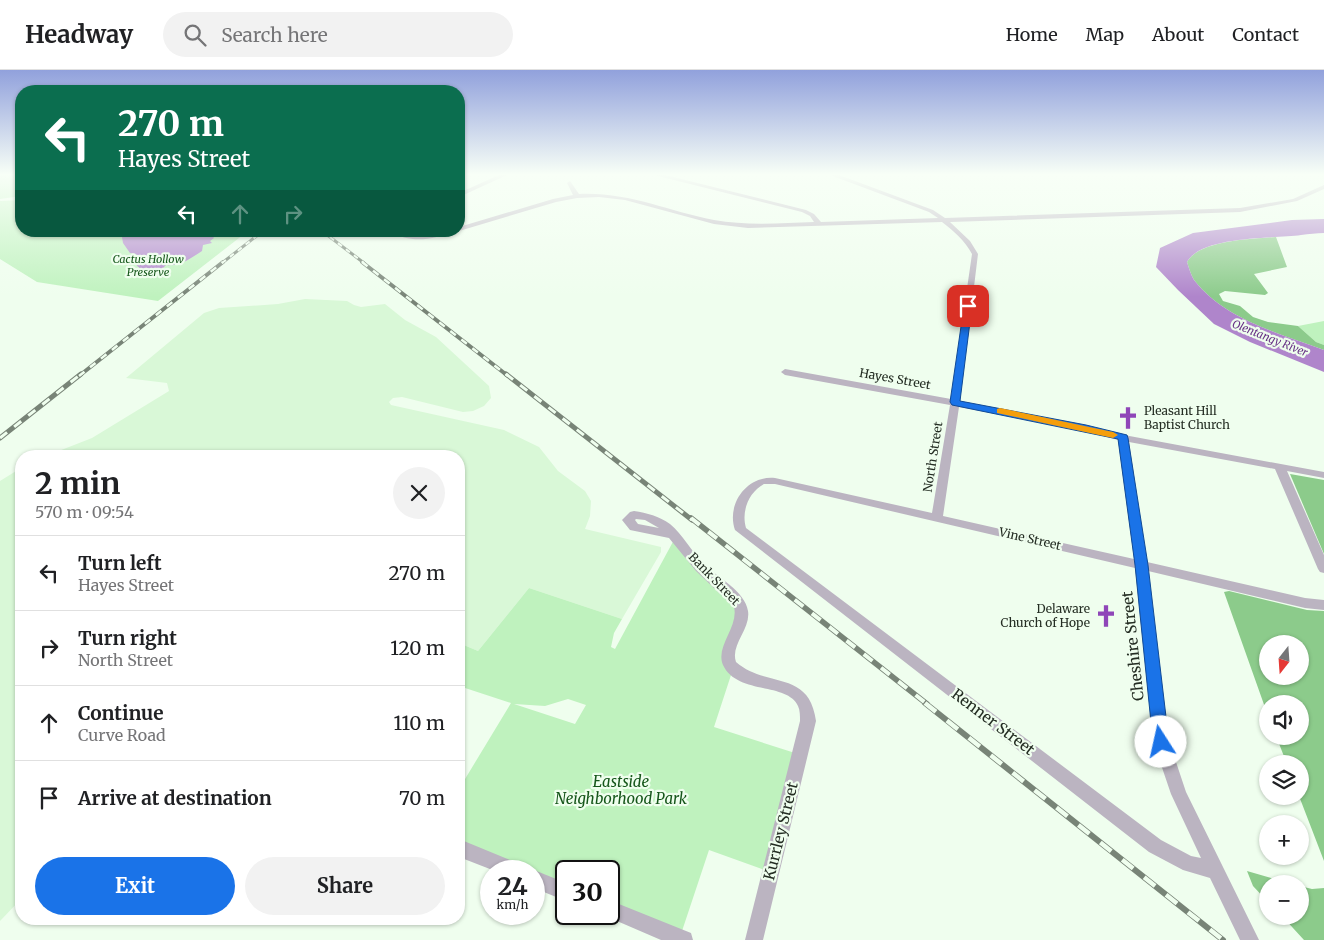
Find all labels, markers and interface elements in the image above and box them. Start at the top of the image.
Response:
search box [163,12,513,57]
text: Headway [25,19,133,50]
icon: search [181,21,209,49]
text: Search here [221,23,328,47]
text: Home [1006,23,1058,46]
text: Map [1086,23,1124,46]
text: About [1152,23,1204,46]
text: Contact [1232,23,1299,46]
text: 270 m [118,102,224,146]
icon: left [35,105,100,170]
text: Hayes Street [118,145,250,173]
icon: left [173,200,201,228]
icon: ahead [226,200,254,228]
icon: right [279,200,307,228]
park label: Cactus Hollow Preserve [112,252,184,279]
pin [947,285,989,327]
icon: arrive [954,292,982,320]
water label: Olentangy River [1230,316,1310,360]
street label: Hayes Street [858,365,932,392]
place label: Pleasant Hill Baptist Church [1144,403,1230,432]
church icon: Pleasant Hill Baptist Church [1115,405,1141,431]
street label: North Street [920,420,946,493]
text: 2 min [35,464,120,502]
button: close [393,467,445,519]
text: 570 m · 09:54 [35,502,134,522]
street label: Vine Street [997,524,1063,553]
street label: Bank Street [686,549,743,608]
text: Turn left [78,551,162,575]
icon: left [35,559,63,587]
text: 270 m [388,561,445,585]
text: Hayes Street [78,575,174,595]
street label: Cheshire Street [1117,590,1148,702]
place label: Delaware Church of Hope [1001,601,1090,630]
church icon: Delaware Church of Hope [1093,603,1119,629]
text: Turn right [78,626,177,650]
icon: right [35,634,63,662]
north arrow [1259,635,1309,685]
map controls [1259,635,1309,925]
text: 120 m [390,636,445,660]
text: North Street [78,650,173,670]
street label: Renner Street [948,684,1039,759]
button: sound [1259,695,1309,745]
text: Continue [78,701,164,725]
icon: ahead [35,709,63,737]
text: 110 m [394,711,445,735]
position arrow [1134,715,1186,767]
text: Curve Road [78,725,166,745]
button: layers [1259,755,1309,805]
park label: Eastside Neighborhood Park [555,772,688,808]
street label: Kurrley Street [759,780,802,882]
icon: arrive [35,784,63,812]
text: Arrive at destination [78,786,272,810]
text: 70 m [399,786,445,810]
button: + [1259,815,1309,865]
button: Exit [35,857,235,915]
button: Share [245,857,445,915]
speed limit sign: 30 [555,860,620,925]
text: 24 [497,870,528,902]
button: − [1259,875,1309,925]
text: km/h [497,897,528,912]

